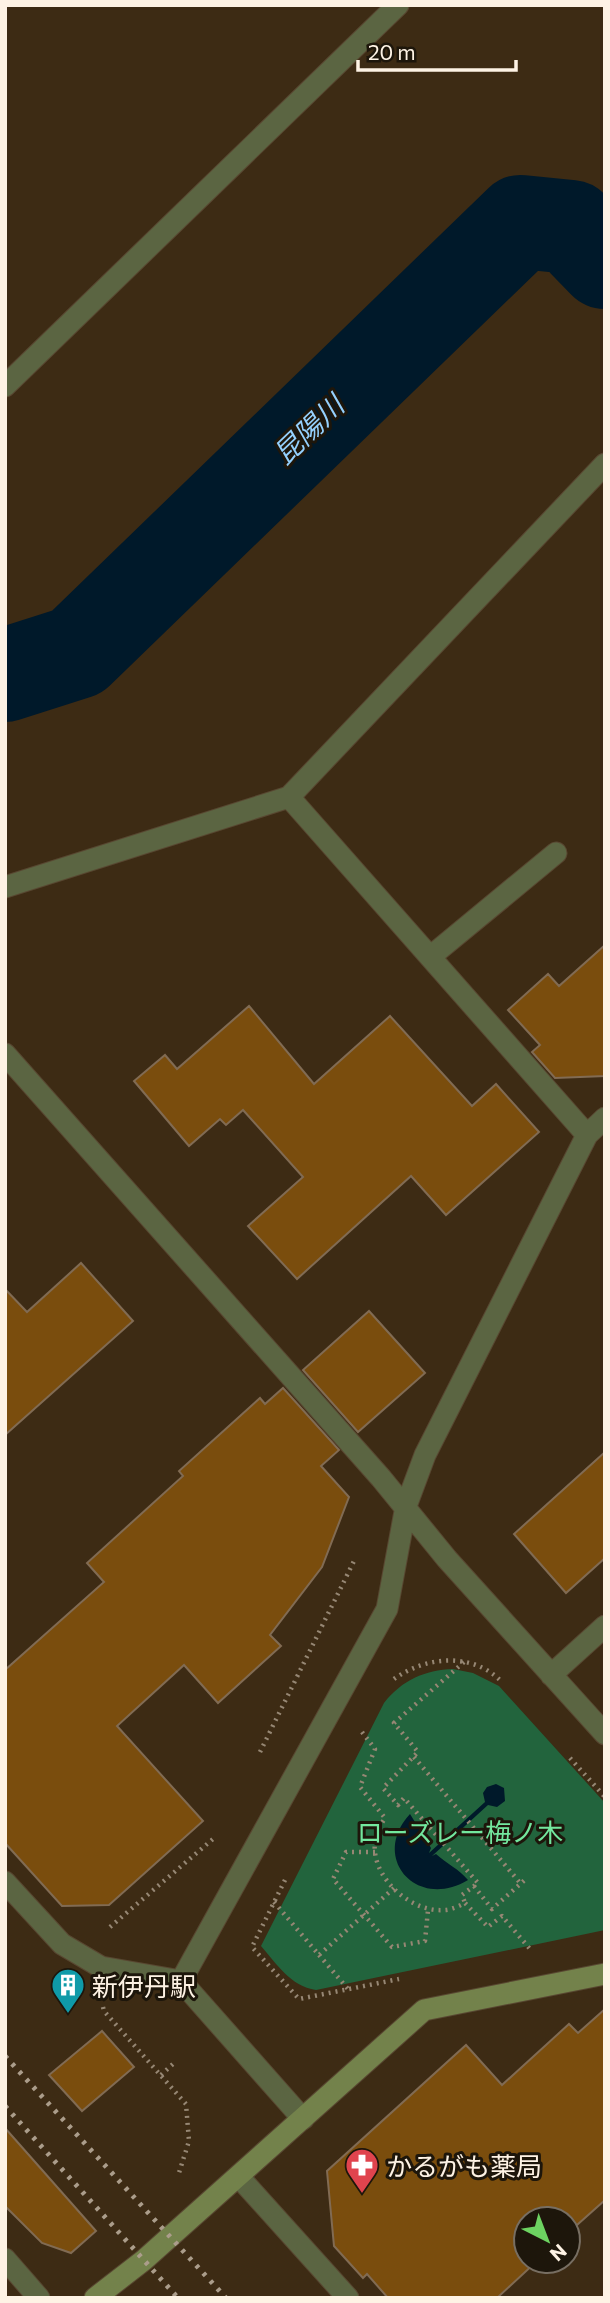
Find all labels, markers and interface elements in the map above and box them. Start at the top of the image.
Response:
scale bar [358,28,516,72]
text: 20 m [368,39,416,64]
water label: 昆陽川 [266,386,352,470]
park label: ローズレー梅ノ木 [357,1816,563,1847]
building icon: 新伊丹駅 [49,1966,87,2015]
place label: 新伊丹駅 [92,1970,196,2001]
pharmacy icon: かるがも薬局 [343,2146,381,2195]
place label: かるがも薬局 [386,2150,542,2181]
north arrow [512,2205,582,2275]
text: N [546,2240,572,2266]

